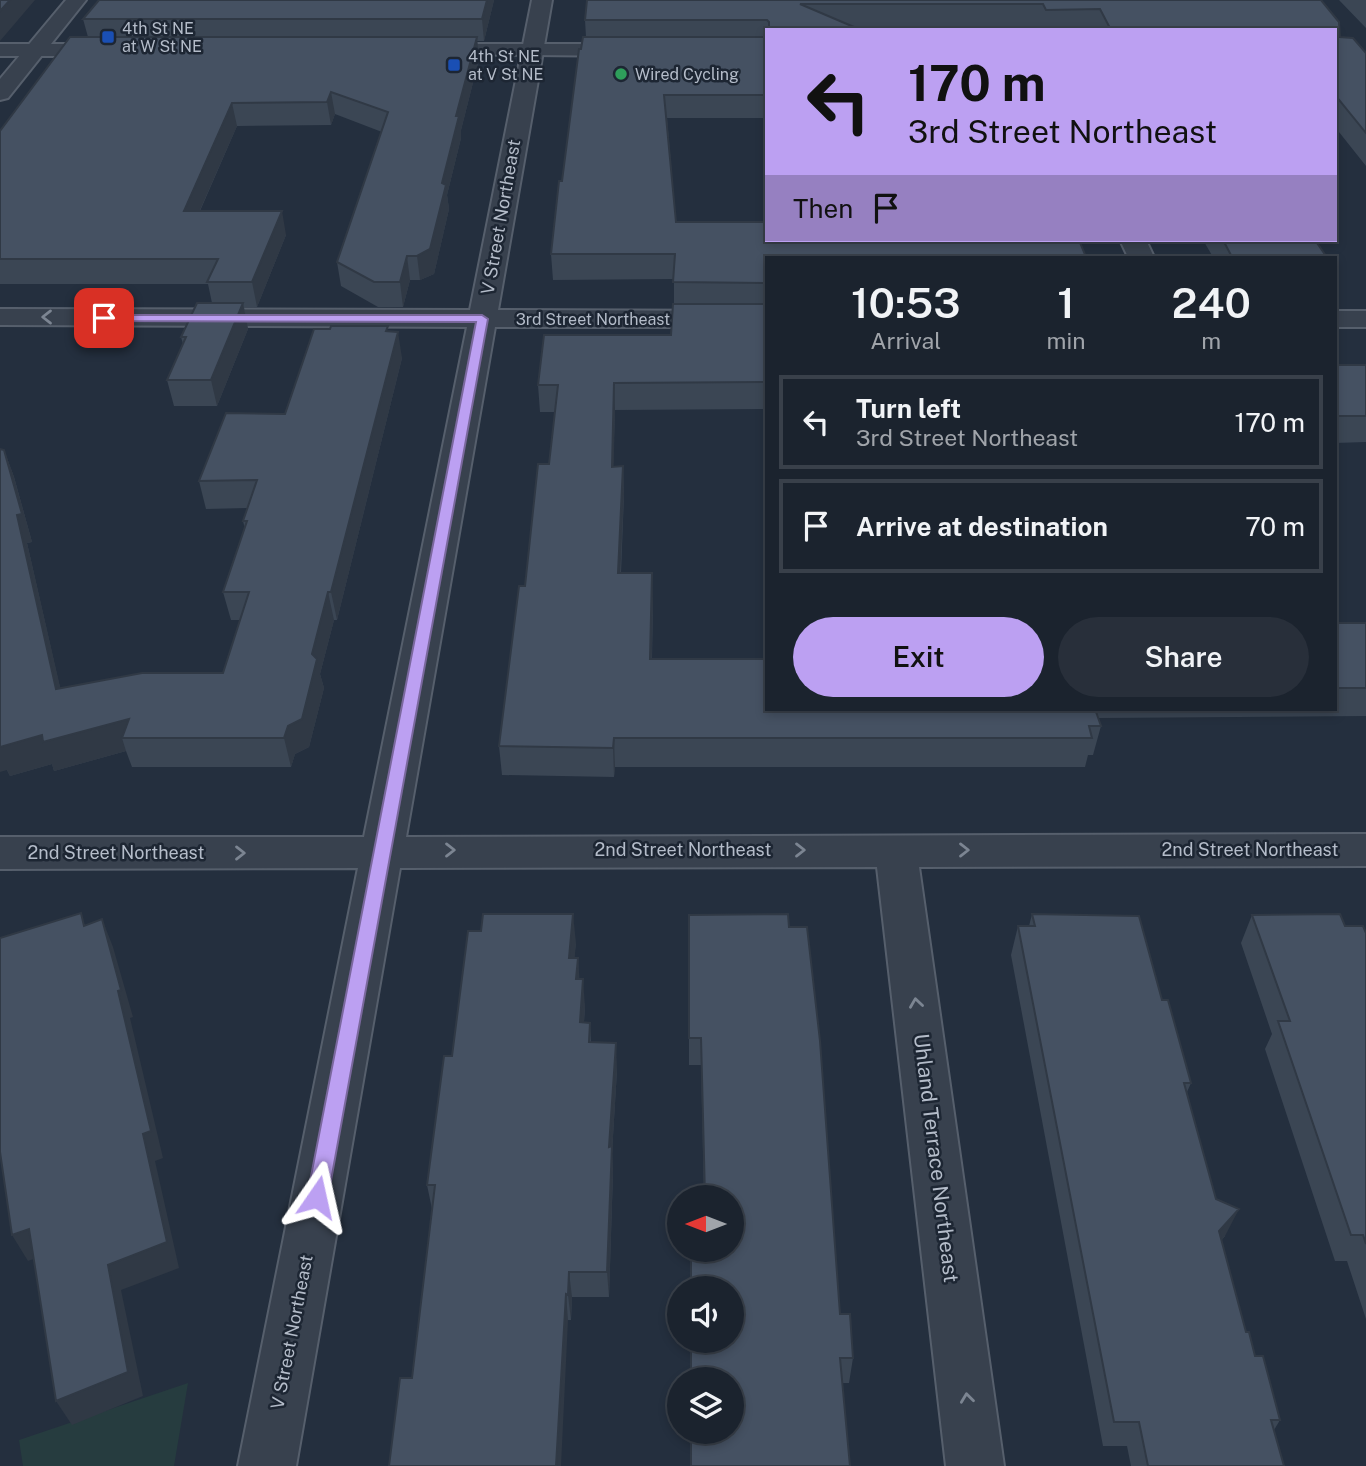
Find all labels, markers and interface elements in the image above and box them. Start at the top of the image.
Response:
place label: 4th St NE at W St NE [122,19,202,56]
marker: 4th St NE at W St NE [100,29,116,45]
place label: 4th St NE at V St NE [468,47,543,84]
text: 170 m [908,54,1046,112]
icon: left [793,56,884,147]
marker: 4th St NE at V St NE [446,57,462,73]
place label: Wired Cycling [635,65,739,84]
marker: Wired Cycling [613,66,629,82]
text: 3rd Street Northeast [908,113,1217,150]
street label: V Street Northeast [477,138,524,296]
icon: arrive [867,189,905,227]
text: Then [793,193,853,224]
text: 10:53 [851,278,960,327]
text: 1 [1057,278,1075,327]
text: 240 [1172,278,1251,327]
pin [74,288,134,348]
icon: arrive [85,299,123,337]
one-way arrow [41,309,51,325]
street label: 3rd Street Northeast [516,310,670,329]
text: Arrival [870,327,941,354]
text: min [1047,327,1086,354]
text: m [1201,327,1221,354]
text: Turn left [856,393,961,424]
icon: left [797,403,835,441]
text: 170 m [1235,407,1305,438]
text: 3rd Street Northeast [856,424,1078,451]
icon: arrive [797,507,835,545]
text: Arrive at destination [856,511,1108,542]
text: 70 m [1245,511,1305,542]
button: Exit [793,617,1044,697]
button: Share [1058,617,1309,697]
street label: 2nd Street Northeast [595,839,771,860]
street label: 2nd Street Northeast [1162,839,1338,860]
street label: 2nd Street Northeast [28,842,204,863]
one-way arrow [445,842,456,858]
one-way arrow [795,842,806,858]
one-way arrow [959,842,970,858]
one-way arrow [235,845,245,861]
one-way arrow [909,997,924,1008]
street label: Uhland Terrace Northeast [909,1032,964,1284]
position arrow [280,1160,354,1234]
north arrow [667,1185,744,1262]
map controls [667,1185,744,1444]
street label: V Street Northeast [266,1253,317,1411]
button: sound [667,1276,744,1353]
button: layers [667,1367,744,1444]
one-way arrow [959,1392,974,1404]

